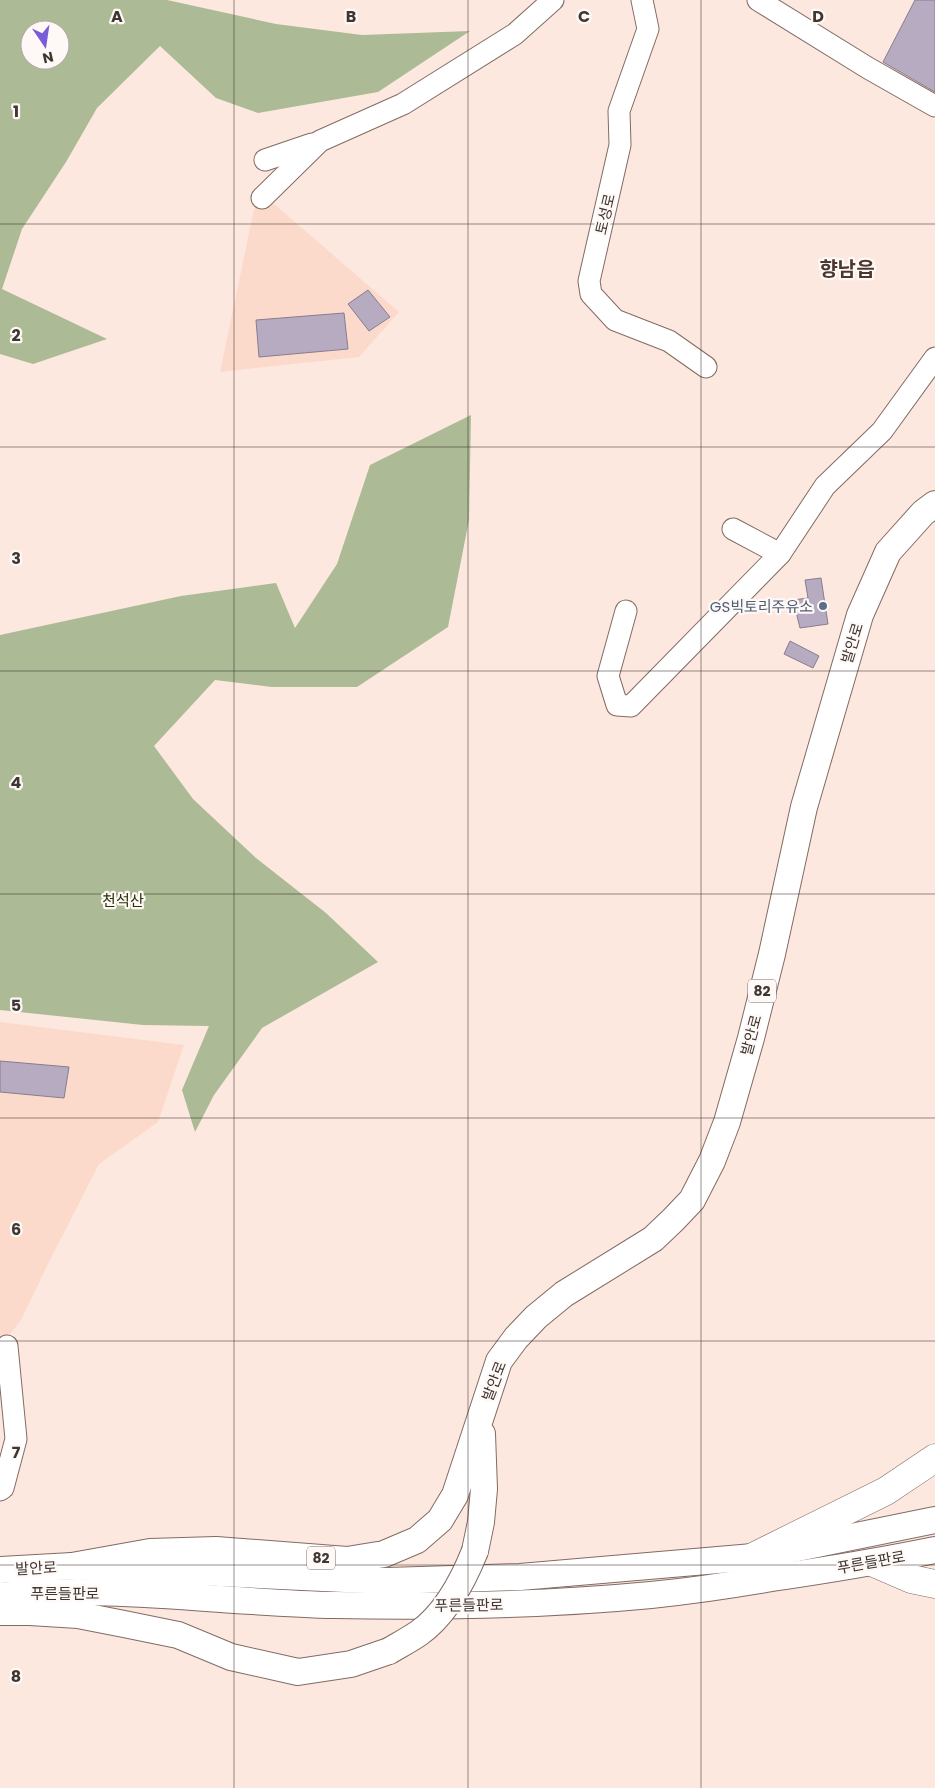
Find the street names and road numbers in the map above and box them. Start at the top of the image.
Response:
street label: 토성로 [590,191,620,237]
street label: 발안로 [836,620,868,666]
road number: 82 [748,979,776,1002]
street label: 발안로 [735,1012,767,1058]
street label: 발안로 [477,1358,511,1404]
road number: 82 [307,1546,335,1570]
street label: 푸른들판로 [835,1546,907,1578]
street label: 발안로 [15,1556,57,1580]
street label: 푸른들판로 [30,1583,100,1604]
street label: 푸른들판로 [434,1594,504,1616]

